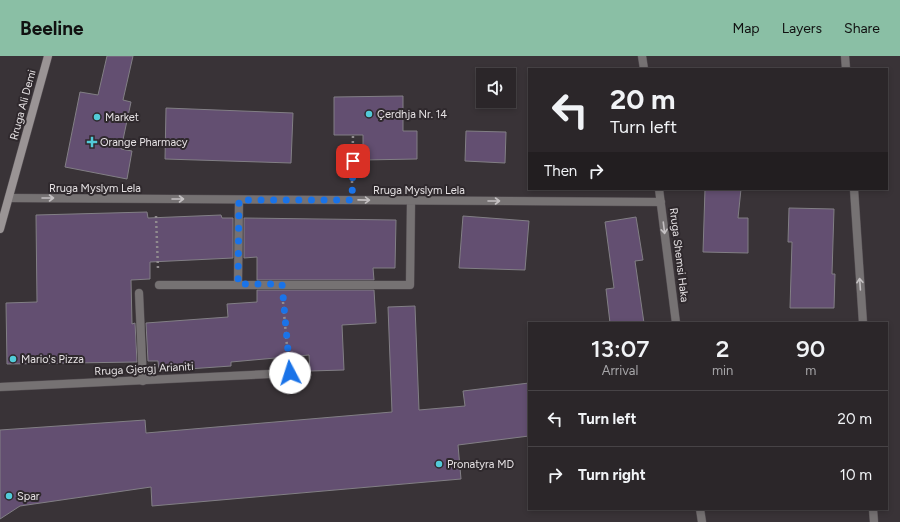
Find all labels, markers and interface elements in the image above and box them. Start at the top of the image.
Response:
text: Beeline [20,17,84,40]
text: Map [732,20,760,37]
text: Layers [782,20,822,37]
text: Share [844,20,880,37]
street label: Rruga Ali Demi [7,68,39,142]
map controls [476,68,516,108]
button: sound [476,68,516,108]
text: 20 m [610,82,675,116]
icon: left [544,84,596,136]
place label: Çerdhja Nr. 14 [377,108,447,121]
marker: Çerdhja Nr. 14 [364,109,374,119]
place label: Market [105,111,139,124]
marker: Market [92,112,102,122]
text: Turn left [610,116,677,138]
place label: Orange Pharmacy [100,136,188,149]
marker: Orange Pharmacy [87,137,97,147]
pin [336,144,370,178]
icon: arrive [342,150,364,172]
icon: right [585,160,607,182]
text: Then [544,162,577,180]
street label: Rruga Myslym Lela [49,182,141,195]
street label: Rruga Myslym Lela [373,184,465,197]
one-way arrow [41,195,54,202]
one-way arrow [171,195,184,203]
one-way arrow [357,196,370,204]
one-way arrow [487,197,500,205]
street label: Rruga Shemsi Haka [667,207,691,303]
one-way arrow [660,221,668,234]
one-way arrow [857,278,864,291]
text: 13:07 [591,334,649,363]
text: 2 [716,334,730,363]
text: 90 [796,334,825,363]
position arrow [269,352,311,394]
place label: Mario's Pizza [21,353,84,366]
marker: Mario's Pizza [8,354,18,364]
street label: Rruga Gjergj Arianiti [94,360,194,378]
text: Arrival [602,363,638,378]
text: min [712,363,733,378]
text: m [805,363,816,378]
icon: left [544,408,566,430]
text: Turn left [578,410,636,428]
text: 20 m [838,410,872,428]
place label: Pronatyra MD [447,458,514,471]
marker: Pronatyra MD [434,459,444,469]
icon: right [544,464,566,486]
text: Turn right [578,466,646,484]
text: 10 m [840,466,872,484]
place label: Spar [17,490,40,503]
marker: Spar [4,491,14,501]

